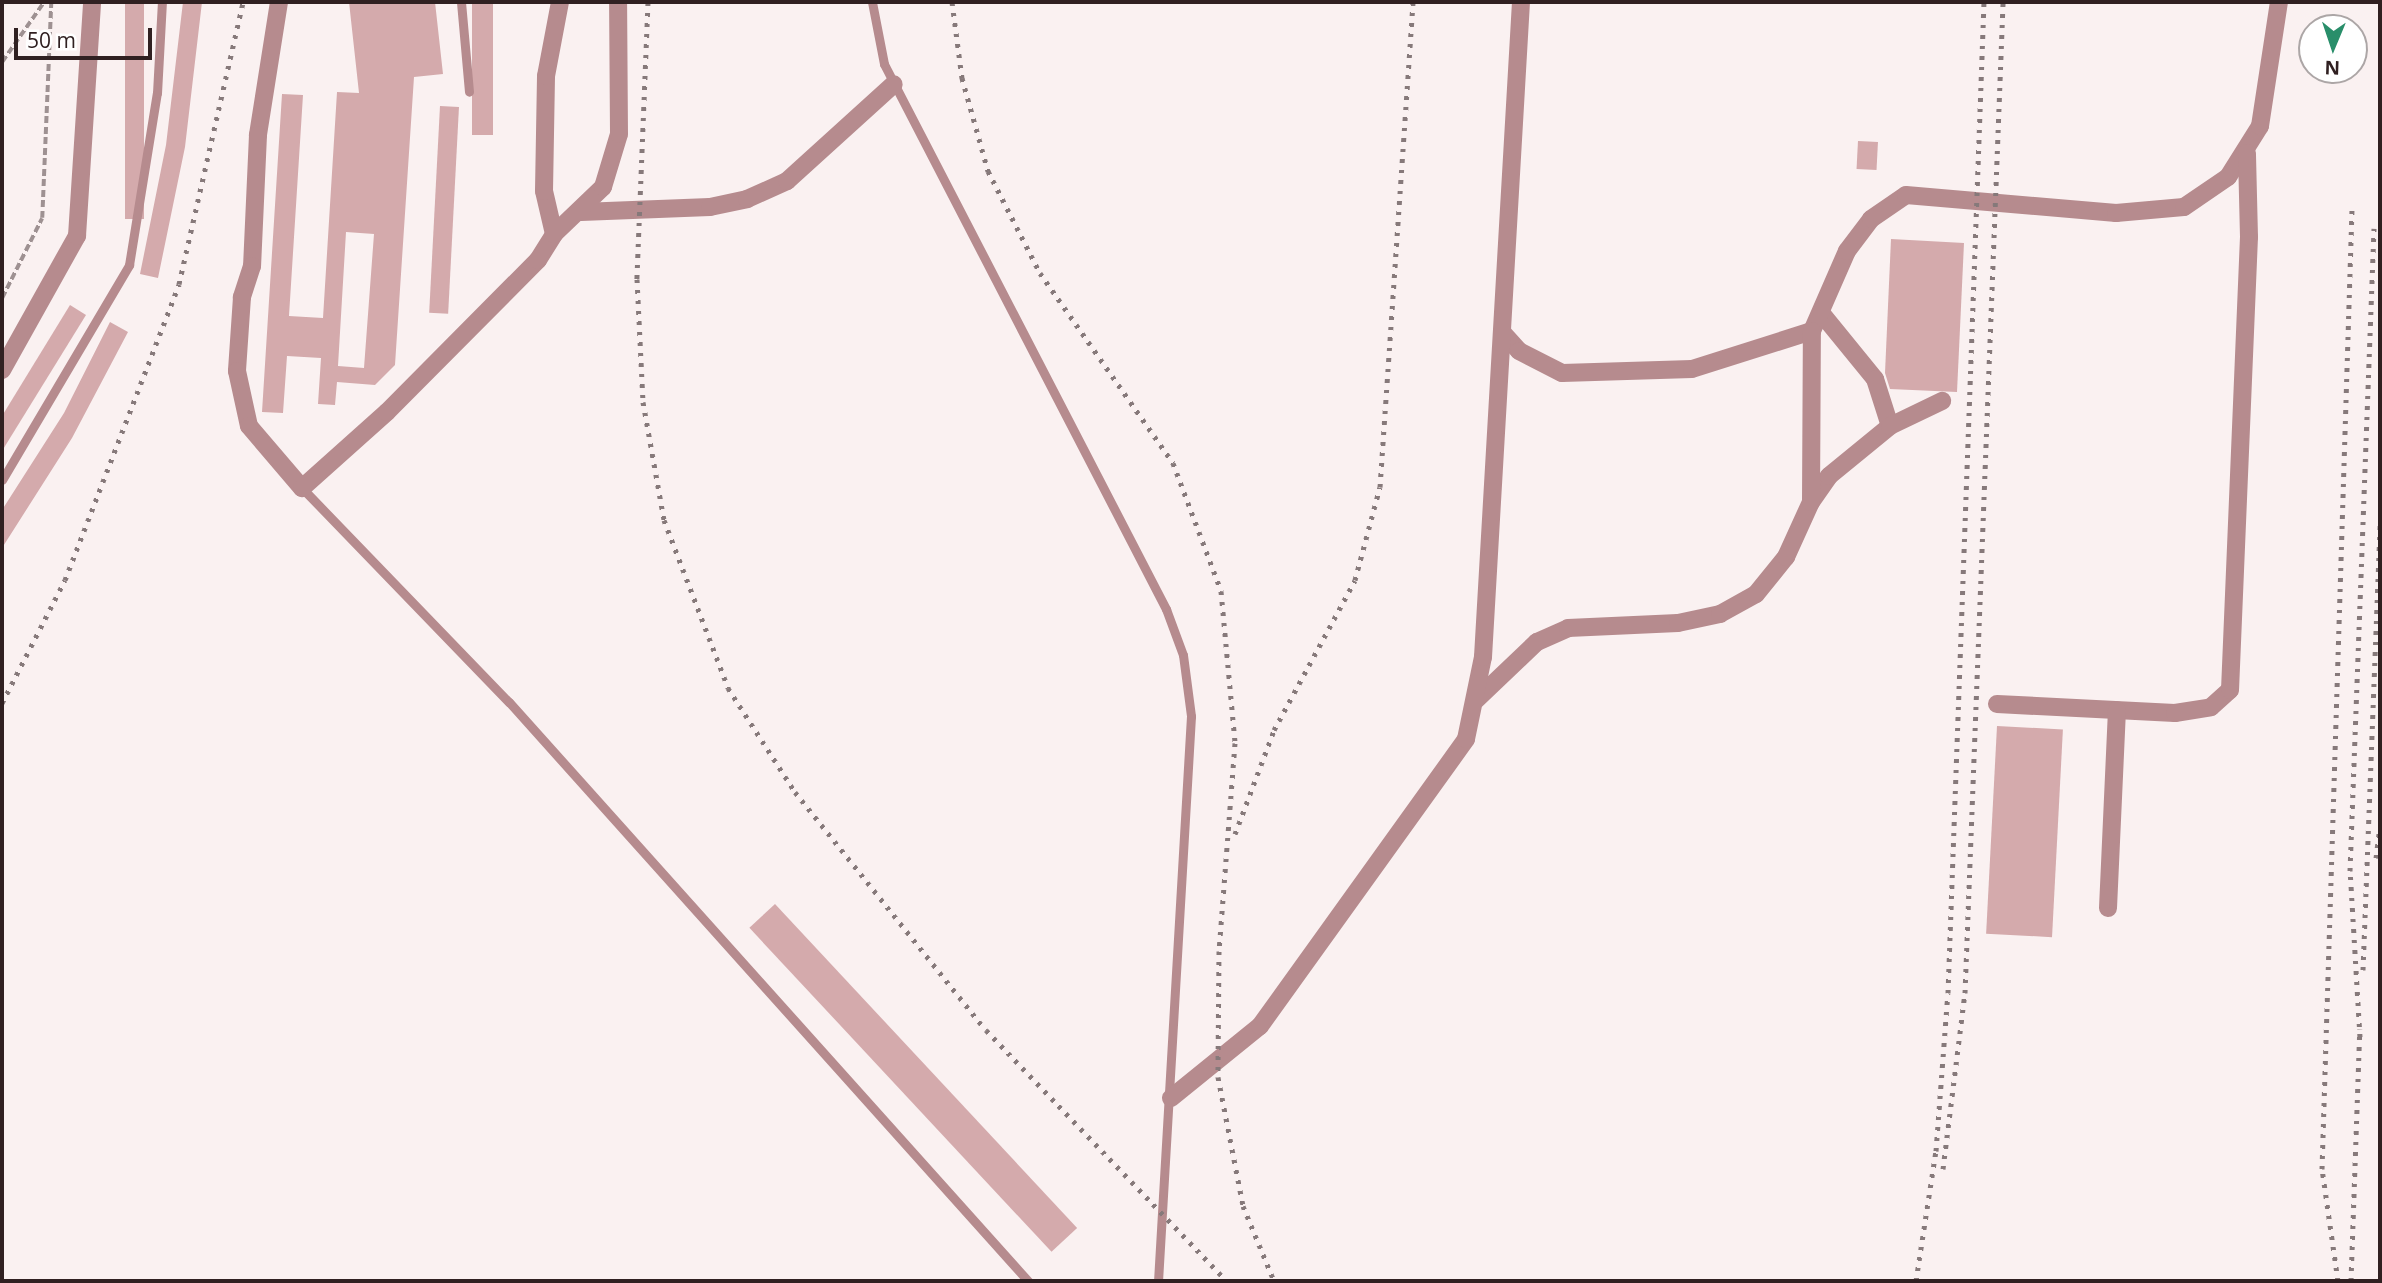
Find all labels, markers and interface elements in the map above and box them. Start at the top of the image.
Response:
scale bar [18,14,156,58]
north arrow [2298,14,2368,84]
text: 50 m [27,26,76,54]
text: N [2324,55,2341,81]

